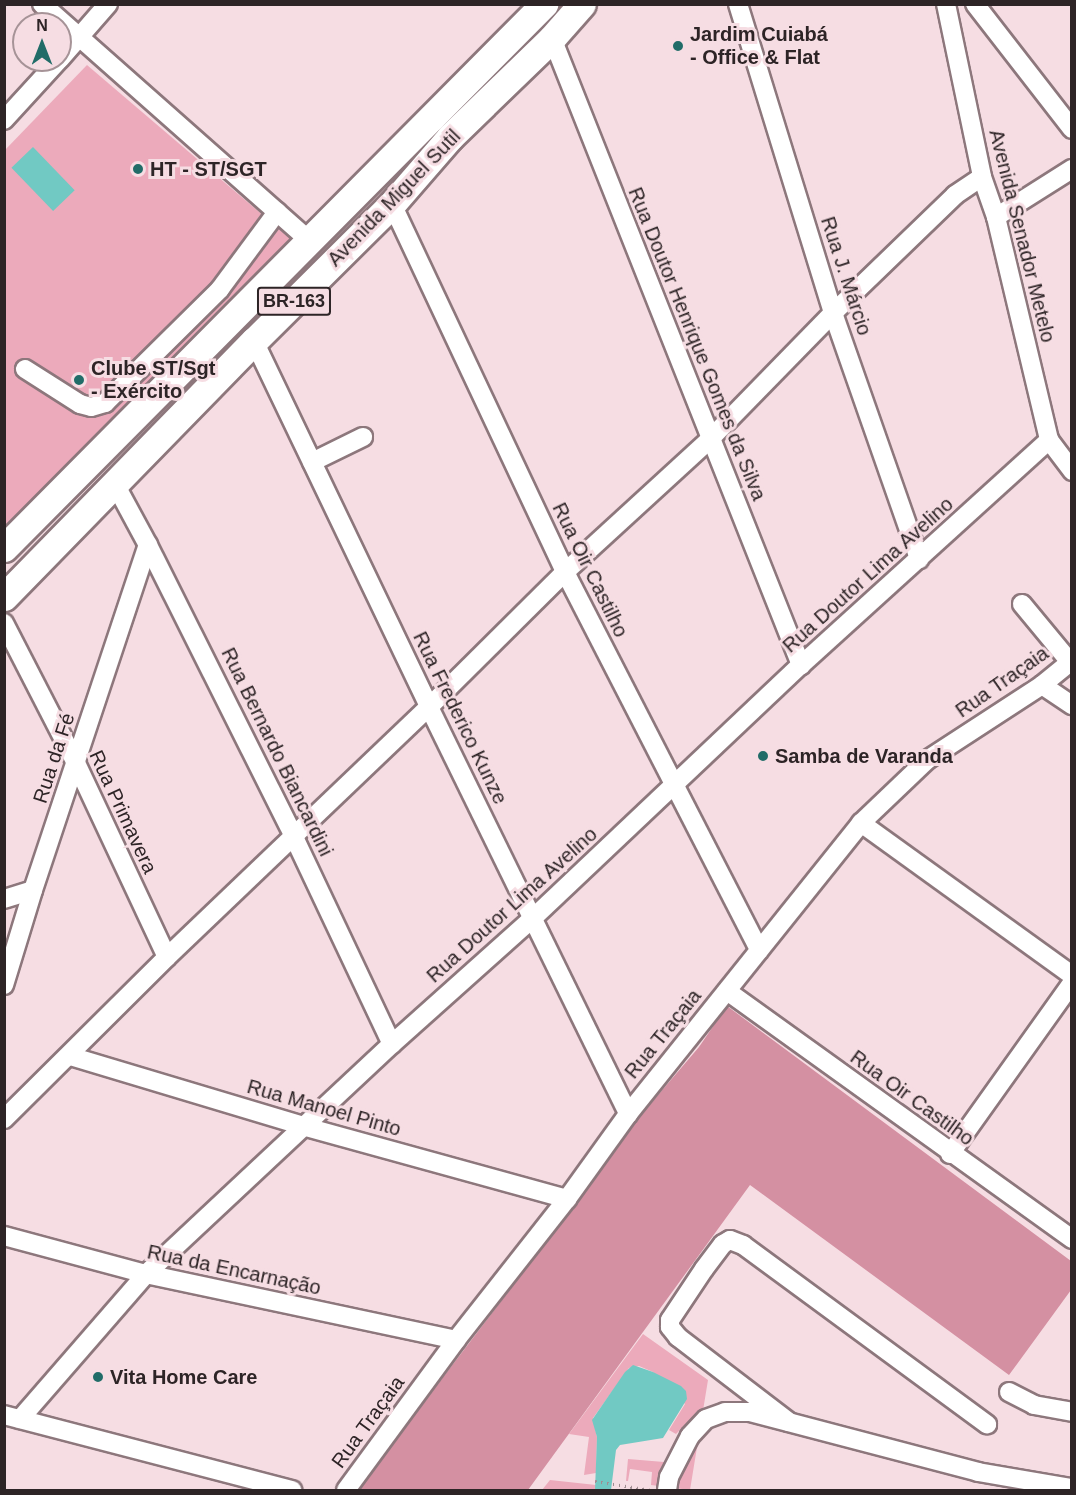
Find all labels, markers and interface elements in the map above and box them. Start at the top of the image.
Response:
north arrow [12,12,72,72]
text: N [36,17,48,34]
place label: Jardim Cuiabá - Office & Flat [690,22,828,69]
marker: Jardim Cuiabá - Office & Flat [671,39,685,53]
street label: Avenida Miguel Sutil [323,125,465,271]
street label: Avenida Senador Metelo [984,127,1060,345]
place label: HT - ST/SGT [150,157,267,181]
marker: HT - ST/SGT [131,162,145,176]
street label: Rua Doutor Henrique Gomes da Silva [623,184,771,504]
street label: Rua J. Márcio [816,214,876,338]
road number: BR-163 [256,286,332,316]
place label: Clube ST/Sgt - Exército [91,356,215,403]
marker: Clube ST/Sgt - Exército [72,373,86,387]
street label: Rua Doutor Lima Avelino [777,492,959,658]
street label: Rua Oir Castilho [547,499,633,641]
street label: Rua Frederico Kunze [408,628,512,808]
street label: Rua Traçaia [951,641,1053,723]
street label: Rua Bernardo Biancardini [216,644,338,860]
street label: Rua da Fé [28,710,80,806]
place label: Samba de Varanda [775,744,953,768]
street label: Rua Primavera [84,746,162,878]
marker: Samba de Varanda [756,749,770,763]
street label: Rua Doutor Lima Avelino [421,822,603,988]
street label: Rua Traçaia [620,984,706,1084]
street label: Rua Oir Castilho [846,1045,978,1151]
street label: Rua Manoel Pinto [244,1075,404,1141]
street label: Rua da Encarnação [145,1240,323,1300]
place label: Vita Home Care [110,1365,257,1389]
marker: Vita Home Care [91,1370,105,1384]
street label: Rua Traçaia [326,1371,410,1473]

